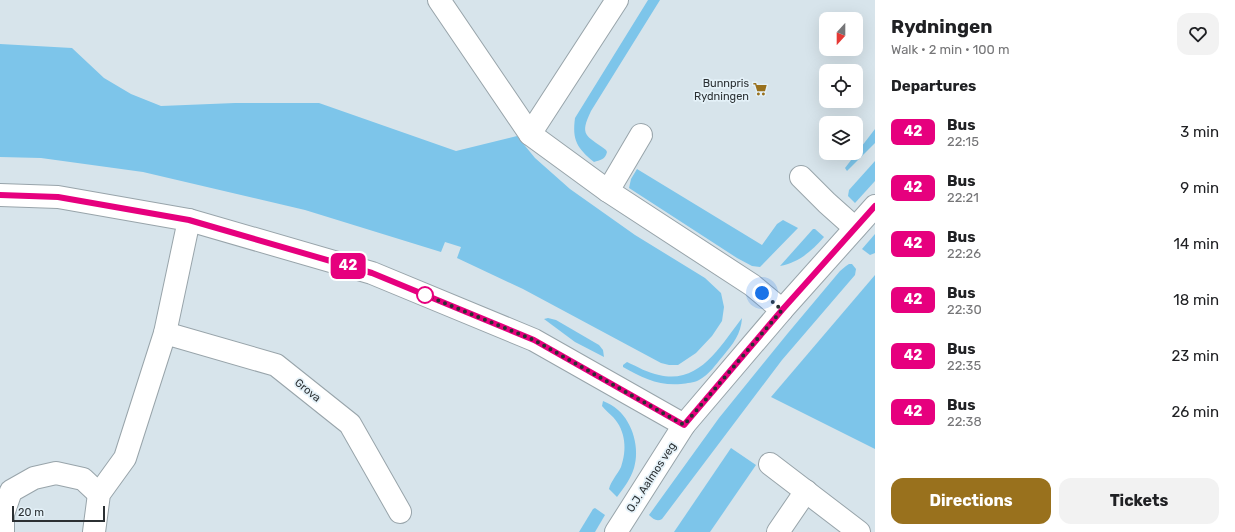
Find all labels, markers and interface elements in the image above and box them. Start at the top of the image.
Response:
north arrow [819,12,863,56]
map controls [819,12,863,160]
button: heart [1177,13,1219,55]
text: Rydningen [891,15,993,38]
text: Walk · 2 min · 100 m [891,42,1010,57]
button: locate [819,64,863,108]
place label: Bunnpris Rydningen [694,77,749,103]
text: Departures [891,77,976,95]
supermarket icon: Bunnpris Rydningen [752,81,768,97]
button: layers [819,116,863,160]
text: Bus [947,116,975,134]
text: 42 [904,123,922,140]
text: 3 min [1180,123,1219,141]
text: 22:15 [947,134,979,149]
text: Bus [947,172,975,190]
text: 42 [904,179,922,196]
text: 9 min [1180,179,1219,197]
text: 22:21 [947,190,979,205]
text: Bus [947,228,975,246]
text: 42 [904,235,922,252]
text: 14 min [1174,235,1219,253]
text: 22:26 [947,246,981,261]
line badge: 42 [330,253,366,279]
text: 42 [339,257,357,274]
your location [752,283,772,303]
text: Bus [947,284,975,302]
unlabelled marker [416,286,434,304]
text: 42 [904,291,922,308]
text: 18 min [1173,291,1219,309]
text: 22:30 [947,302,982,317]
text: Bus [947,340,975,358]
text: 42 [904,347,922,364]
text: 23 min [1171,347,1219,365]
text: 22:35 [947,358,981,373]
street label: Grova [292,376,323,405]
text: Bus [947,396,975,414]
text: 42 [904,403,922,420]
text: 26 min [1171,403,1219,421]
text: 22:38 [947,414,982,429]
street label: O.J. Aalmos veg [624,440,679,515]
button: Directions [891,478,1051,524]
button: Tickets [1059,478,1219,524]
scale bar [12,504,105,523]
text: 20 m [18,506,44,519]

